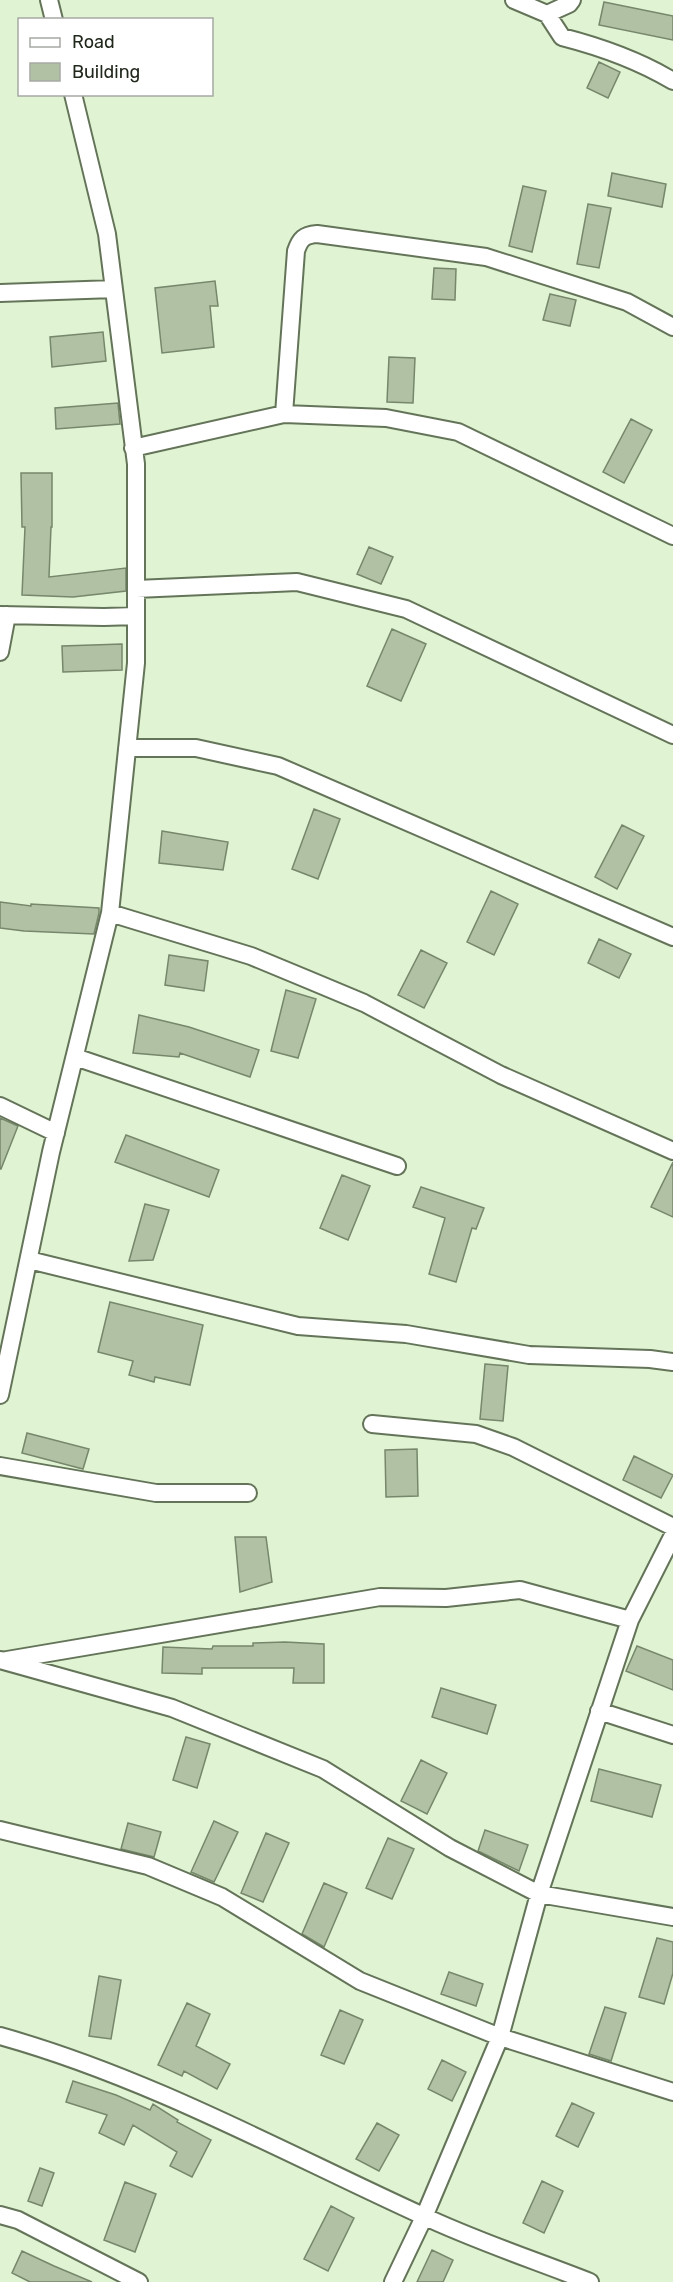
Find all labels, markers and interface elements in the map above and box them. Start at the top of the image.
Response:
legend [18,18,213,96]
text: Road [72,31,115,53]
text: Building [72,61,140,83]

